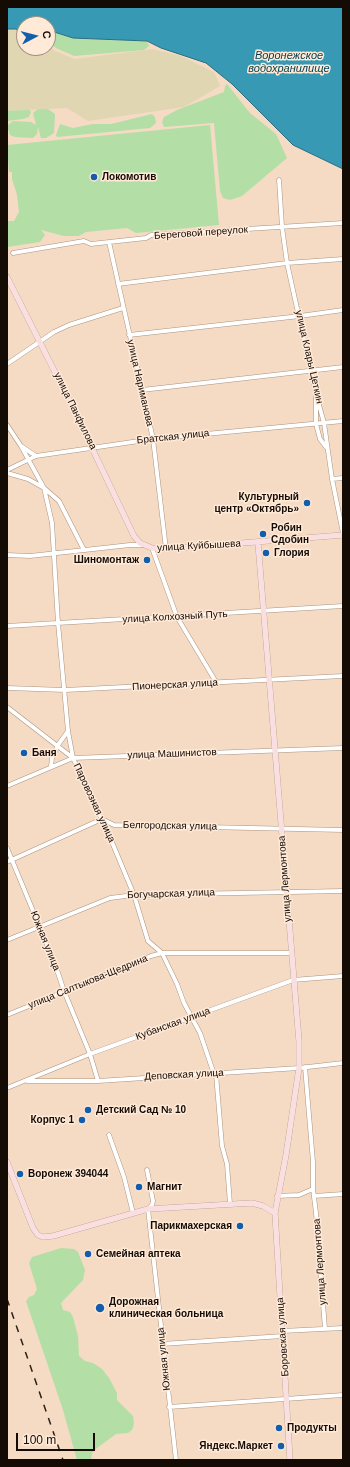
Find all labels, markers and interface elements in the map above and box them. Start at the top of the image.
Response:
north arrow [16,16,56,56]
text: С [40,30,53,39]
water label: Воронежское водохранилище [248,49,330,75]
place label: Локомотив [102,171,156,183]
marker: Локомотив [89,172,99,182]
street label: Береговой переулок [154,224,248,242]
street label: улица Клары Цеткин [292,309,326,405]
street label: улица Нариманова [124,339,156,427]
street label: улица Панфилова [51,370,99,452]
street label: Братская улица [136,427,210,447]
place label: Культурный центр «Октябрь» [214,491,299,514]
marker: Культурный центр «Октябрь» [302,498,312,508]
place label: Робин Сдобин [271,522,309,546]
marker: Робин Сдобин [258,529,268,539]
street label: улица Куйбышева [157,538,241,554]
place label: Глория [274,547,310,559]
marker: Глория [261,548,271,558]
place label: Шиномонтаж [74,554,139,566]
marker: Шиномонтаж [142,555,152,565]
street label: улица Колхозный Путь [122,608,228,626]
street label: Пионерская улица [132,677,218,693]
street label: улица Машинистов [127,746,217,762]
place label: Баня [32,747,57,759]
marker: Баня [19,748,29,758]
street label: Паровозная улица [70,762,118,844]
street label: Белгородская улица [123,819,217,833]
street label: улица Лермонтова [276,835,294,923]
street label: Богучарская улица [127,886,215,902]
street label: Южная улица [28,909,62,973]
street label: улица Салтыкова-Щедрина [27,953,149,1011]
street label: Кубанская улица [134,1005,212,1043]
street label: Деповская улица [144,1067,224,1083]
place label: Детский Сад № 10 [96,1104,186,1116]
marker: Детский Сад № 10 [83,1105,93,1115]
place label: Корпус 1 [30,1114,74,1126]
marker: Корпус 1 [77,1115,87,1125]
place label: Воронеж 394044 [28,1168,108,1180]
marker: Воронеж 394044 [15,1169,25,1179]
place label: Магнит [147,1181,182,1193]
marker: Магнит [134,1182,144,1192]
street label: улица Лермонтова [311,1218,329,1306]
place label: Парикмахерская [150,1220,232,1232]
marker: Парикмахерская [235,1221,245,1231]
place label: Семейная аптека [96,1248,181,1260]
marker: Семейная аптека [83,1249,93,1259]
place label: Дорожная клиническая больница [109,1296,223,1320]
street label: Боровская улица [274,1297,292,1377]
marker: Дорожная клиническая больница [94,1302,106,1314]
street label: Южная улица [155,1327,173,1391]
place label: Продукты [287,1422,337,1434]
marker: Продукты [274,1423,284,1433]
scale bar [18,1425,97,1451]
text: 100 m [23,1433,56,1447]
place label: Яндекс.Маркет [199,1440,273,1452]
marker: Яндекс.Маркет [276,1441,286,1451]

